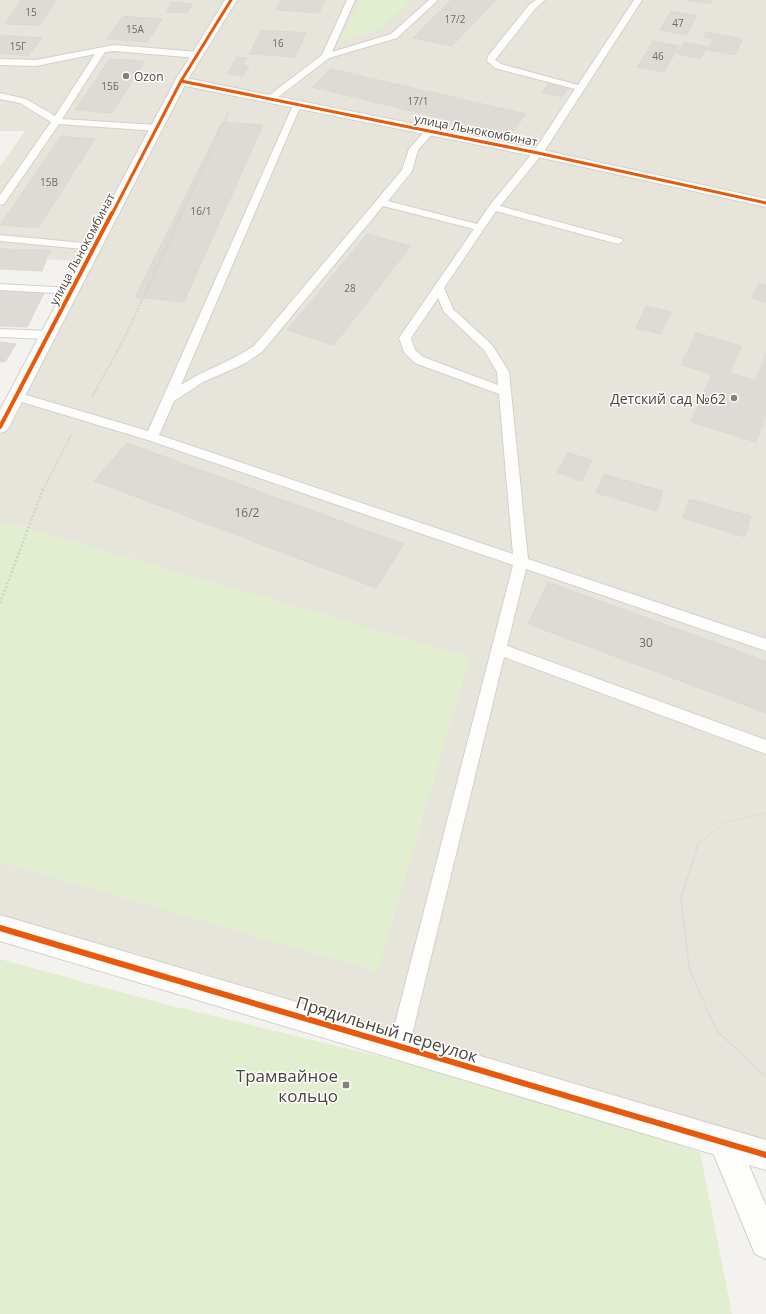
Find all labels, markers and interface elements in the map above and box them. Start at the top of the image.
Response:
house number: 15 [25,5,37,19]
house number: 17/2 [445,12,466,26]
house number: 47 [672,16,684,30]
house number: 15А [126,22,145,36]
house number: 16 [272,36,284,50]
house number: 15Г [10,39,26,53]
house number: 46 [652,49,664,63]
place label: Ozon [134,68,164,85]
marker: Ozon [121,71,131,81]
house number: 15Б [101,79,119,93]
house number: 17/1 [408,94,428,108]
street label: улица Льнокомбинат [413,110,539,150]
house number: 15В [40,175,58,189]
street label: улица Льнокомбинат [45,190,119,308]
house number: 16/1 [191,204,211,218]
house number: 28 [344,281,356,295]
place label: Детский сад №62 [610,389,726,408]
marker: Детский сад №62 [729,393,739,403]
house number: 16/2 [235,504,260,521]
house number: 30 [639,634,653,651]
street label: Прядильный переулок [293,990,481,1068]
place label: Трамвайное кольцо [236,1064,338,1107]
marker: Трамвайное кольцо [341,1080,351,1090]

